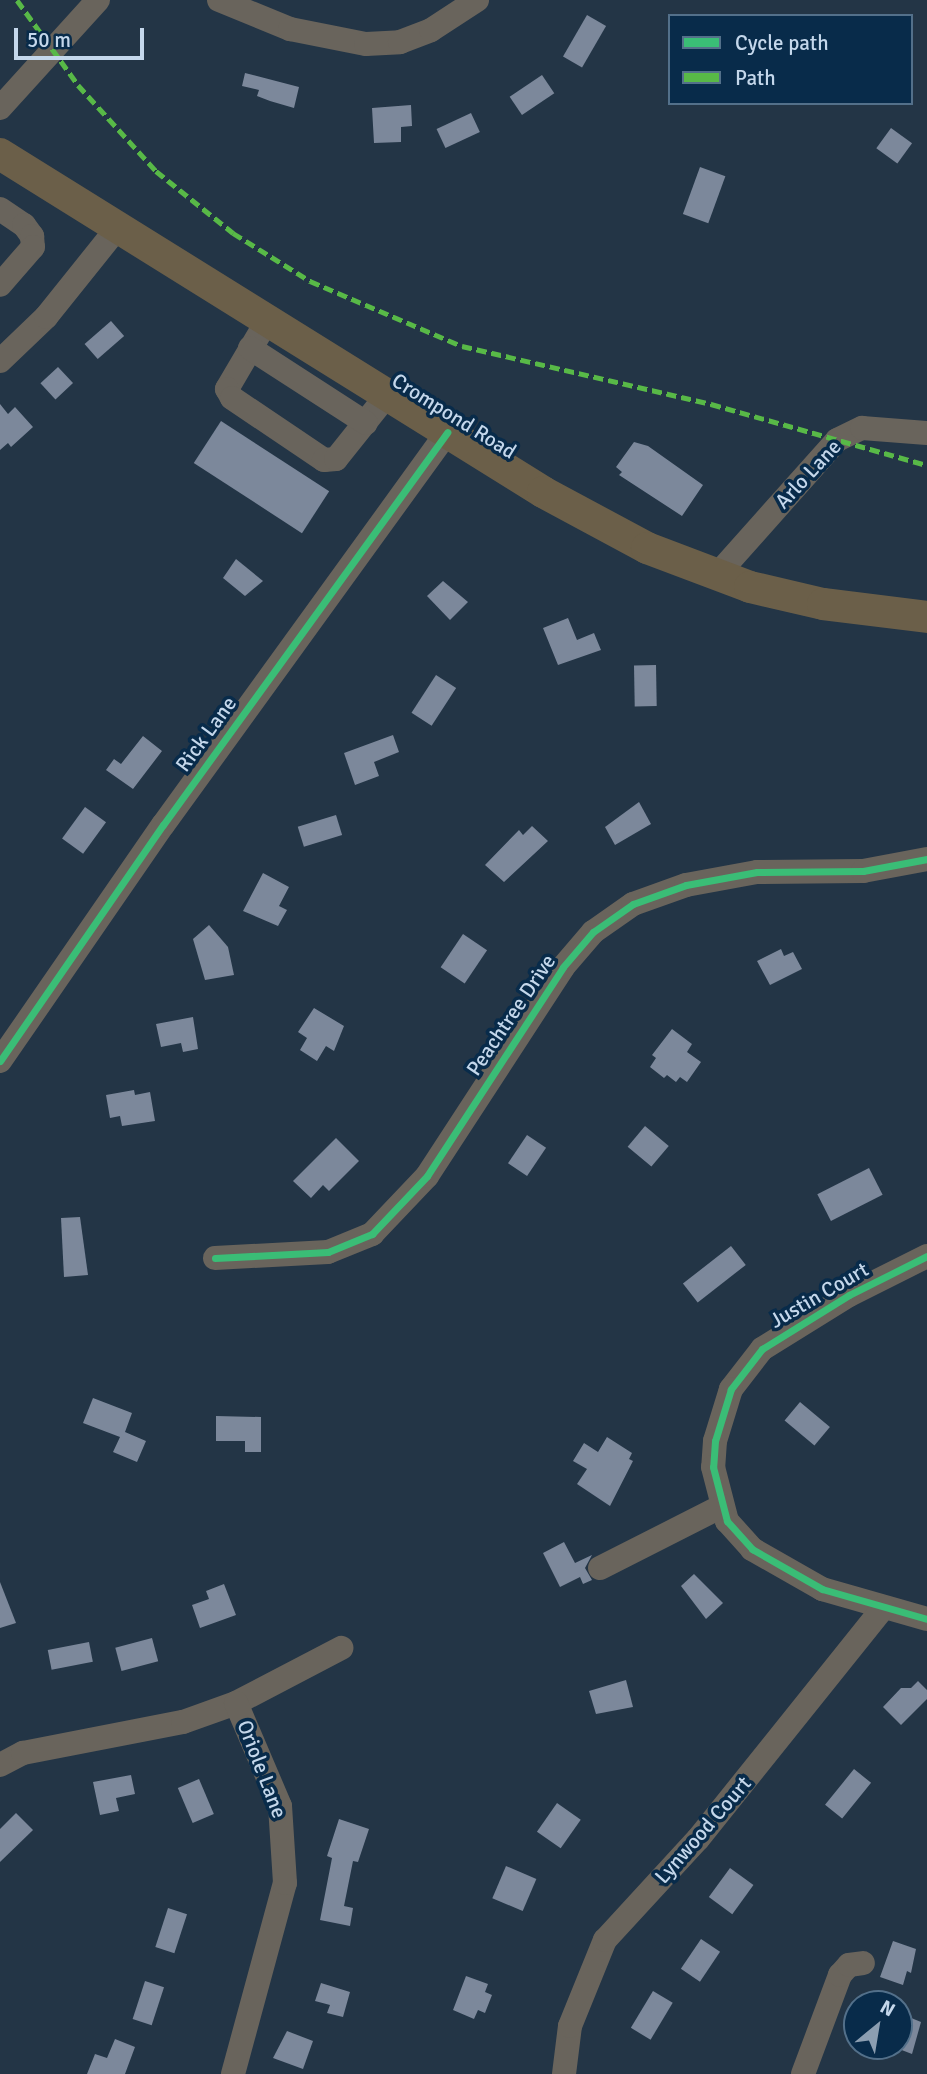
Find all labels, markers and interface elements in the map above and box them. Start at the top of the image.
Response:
scale bar [18,14,147,58]
legend [668,14,913,105]
text: 50 m [27,27,71,53]
text: Cycle path [735,30,829,56]
text: Path [735,65,776,91]
street label: Crompond Road [387,368,521,464]
street label: Arlo Lane [770,434,846,514]
street label: Rick Lane [170,692,242,776]
street label: Peachtree Drive [461,949,561,1081]
street label: Justin Court [765,1257,873,1333]
street label: Oriole Lane [232,1716,292,1822]
street label: Lynwood Court [650,1771,756,1889]
north arrow [843,1990,913,2060]
text: N [876,1995,899,2022]

